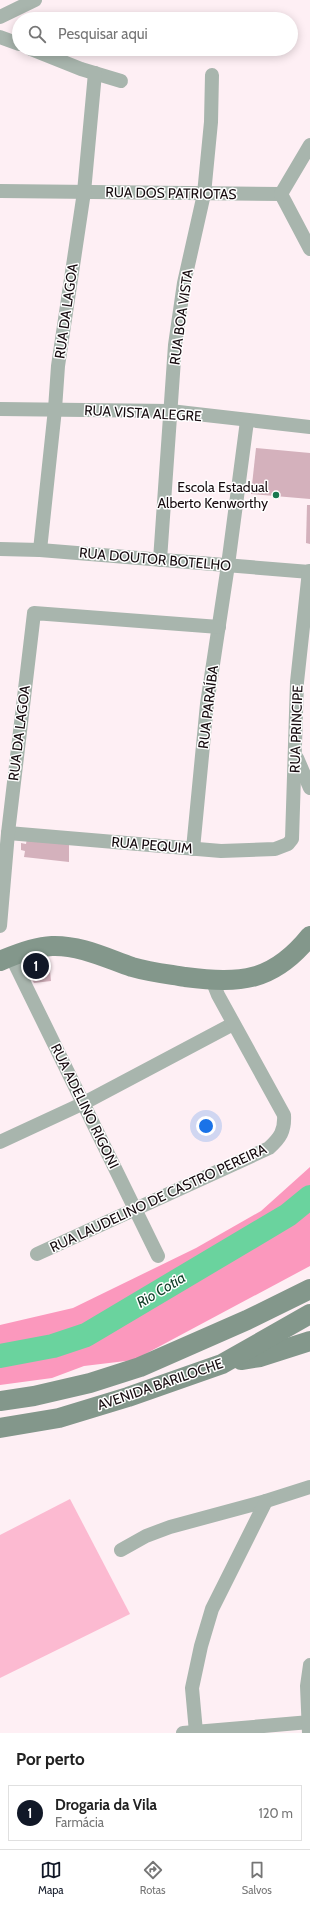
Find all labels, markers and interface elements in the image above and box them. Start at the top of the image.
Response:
search box [12,12,298,56]
icon: search [26,23,48,45]
text: Pesquisar aqui [58,25,148,43]
street label: RUA DOS PATRIOTAS [105,183,237,203]
street label: RUA DA LAGOA [50,262,82,360]
street label: RUA BOA VISTA [165,268,197,366]
street label: RUA VISTA ALEGRE [84,401,202,425]
place label: Escola Estadual Alberto Kenworthy [158,478,269,512]
marker: Escola Estadual Alberto Kenworthy [271,490,281,500]
street label: RUA DOUTOR BOTELHO [78,543,232,575]
street label: RUA PARAÍBA [194,664,222,750]
street label: RUA DA LAGOA [4,684,34,782]
street label: RUA PRINCIPE [285,684,307,773]
street label: RUA PEQUIM [111,832,193,858]
pin: 1 [23,951,49,981]
street label: RUA ADELINO RIGONI [47,1041,123,1171]
your location [196,1116,216,1136]
street label: RUA LAUDELINO DE CASTRO PEREIRA [47,1140,270,1256]
water label: Rio Cotia [133,1268,189,1312]
street label: AVENIDA BARILOCHE [95,1354,226,1414]
text: Por perto [16,1749,85,1769]
text: Drogaria da Vila [55,1796,157,1814]
text: 1 [28,1805,32,1821]
text: 120 m [259,1805,293,1821]
text: Farmácia [55,1814,104,1830]
tab: Mapa [38,1859,64,1897]
tab: Rotas [140,1859,166,1897]
tab: Salvos [242,1859,272,1897]

